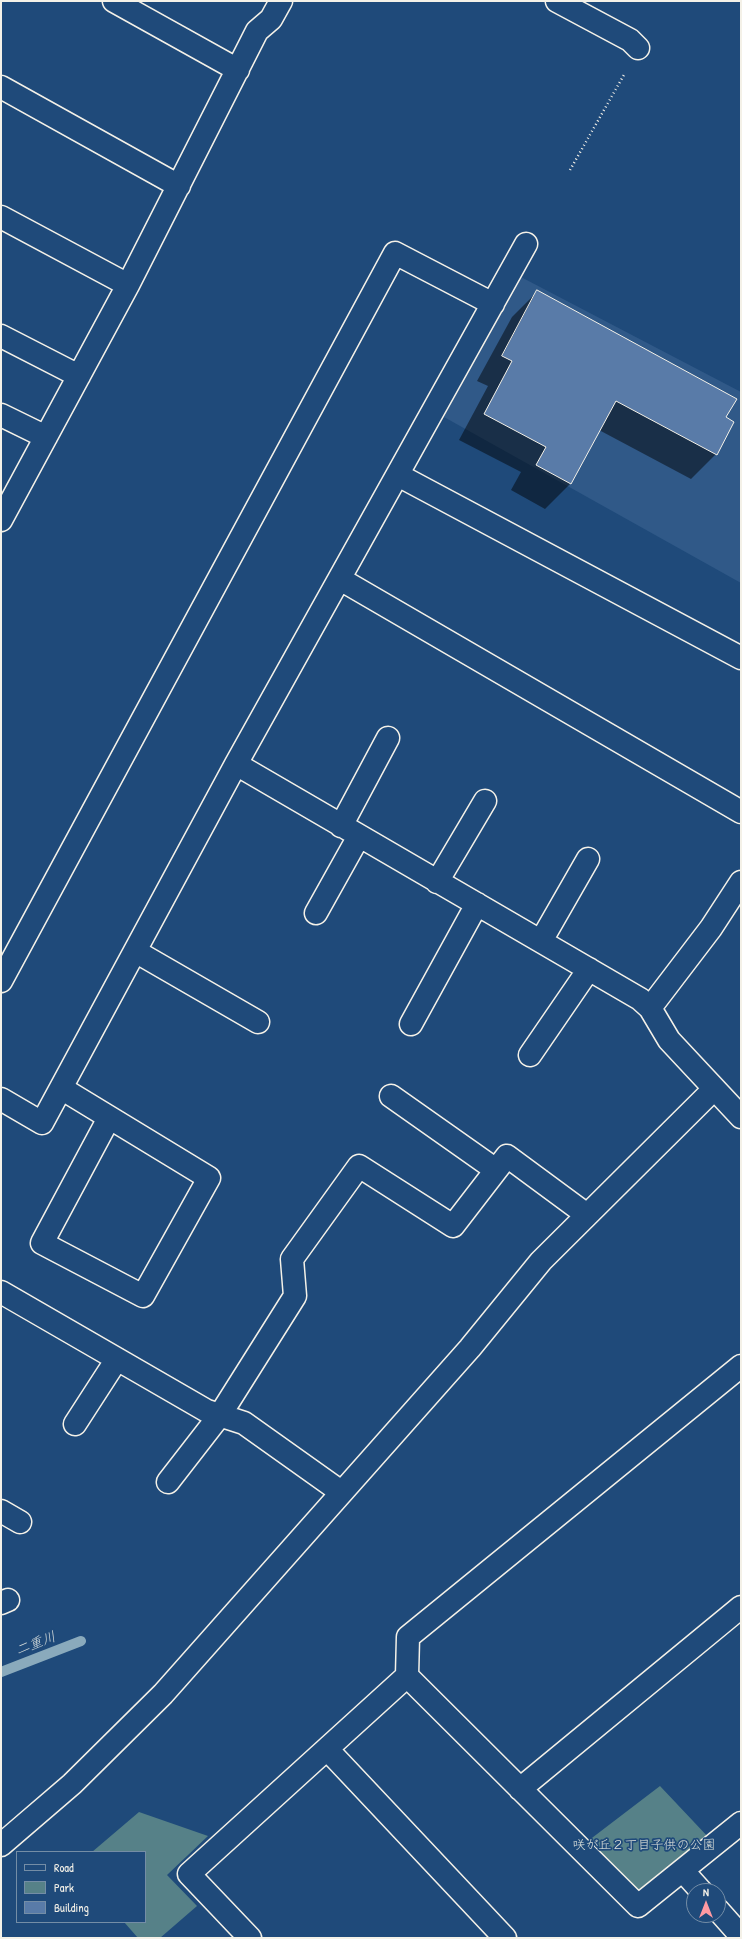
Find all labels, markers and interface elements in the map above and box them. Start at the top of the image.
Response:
water label: 二重川 [13,1629,59,1659]
park label: 咲が丘２丁目子供の公園 [573,1838,715,1854]
legend [16,1851,146,1923]
text: Road [54,1859,74,1876]
text: Park [54,1879,74,1896]
north arrow [686,1883,726,1923]
text: N [703,1885,709,1899]
text: Building [54,1899,89,1916]

